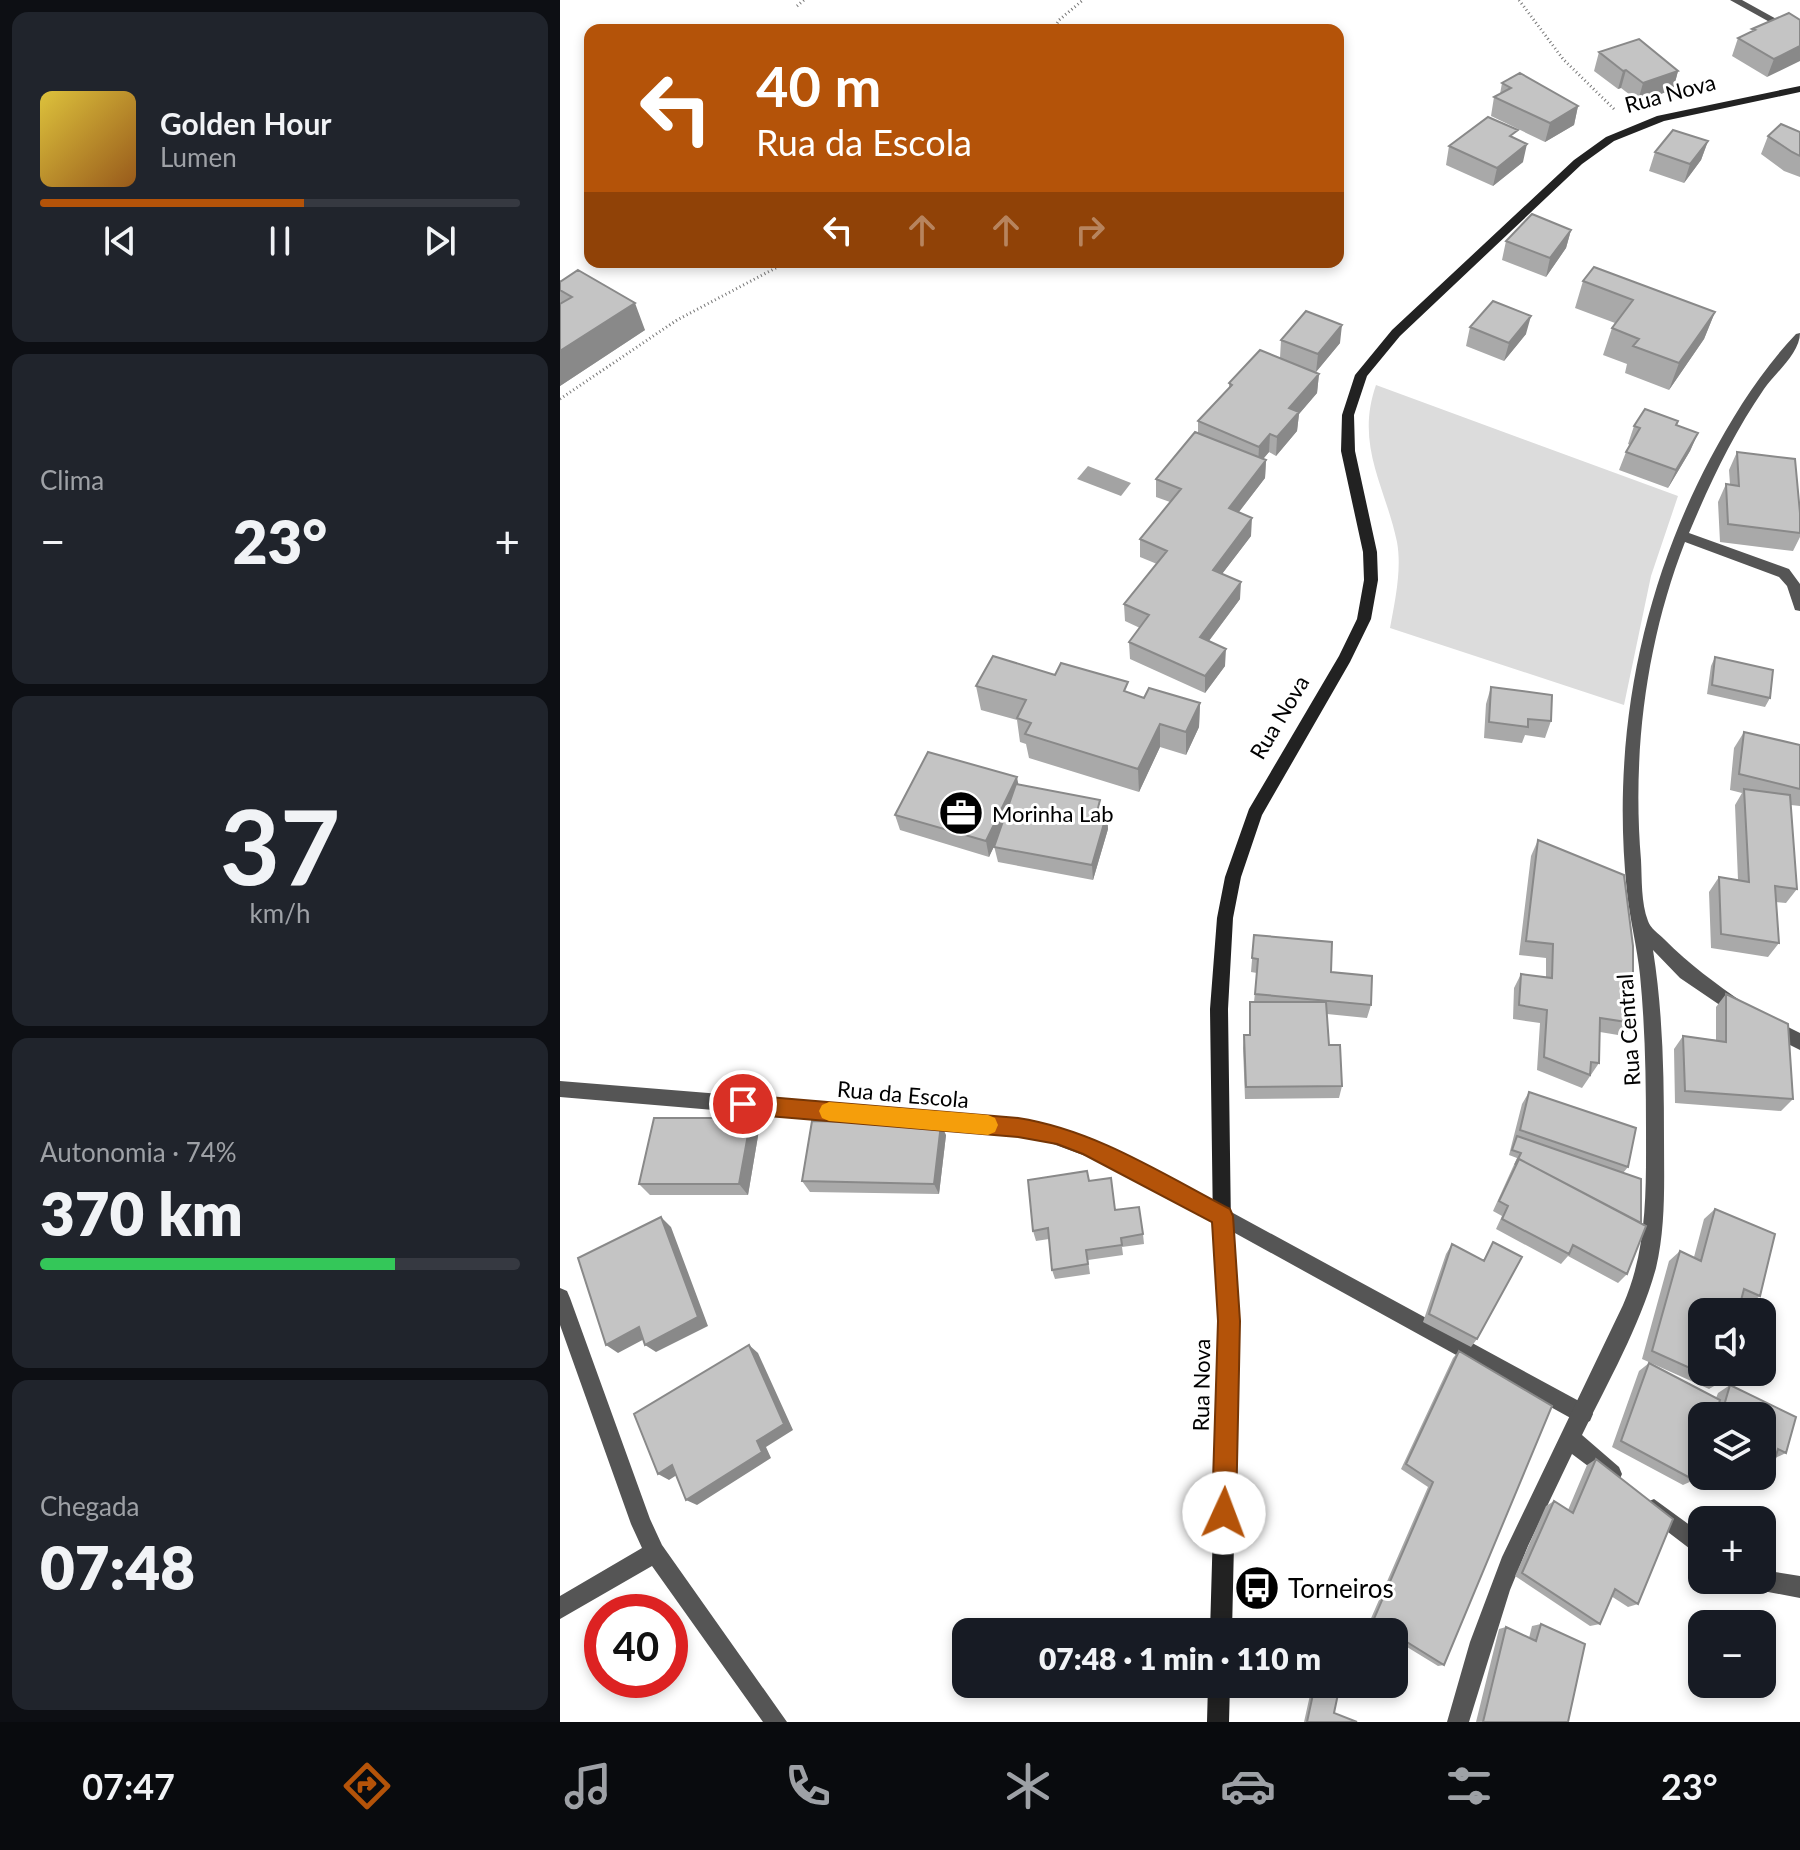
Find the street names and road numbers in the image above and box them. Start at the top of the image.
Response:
street label: Rua Nova [1622,68,1718,118]
street label: Rua Nova [1244,670,1314,764]
street label: Rua Central [1611,973,1645,1087]
street label: Rua da Escola [836,1075,970,1113]
street label: Rua Nova [1187,1338,1215,1432]

